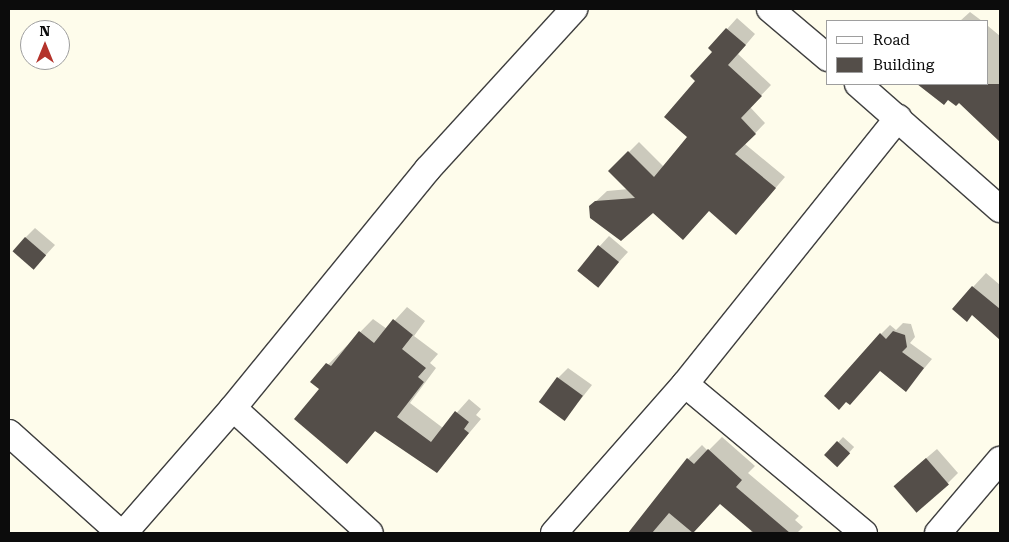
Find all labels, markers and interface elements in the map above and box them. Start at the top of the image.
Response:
north arrow [20,20,70,70]
legend [826,20,989,85]
text: N [40,23,50,39]
text: Road [873,31,910,49]
text: Building [873,56,934,74]

